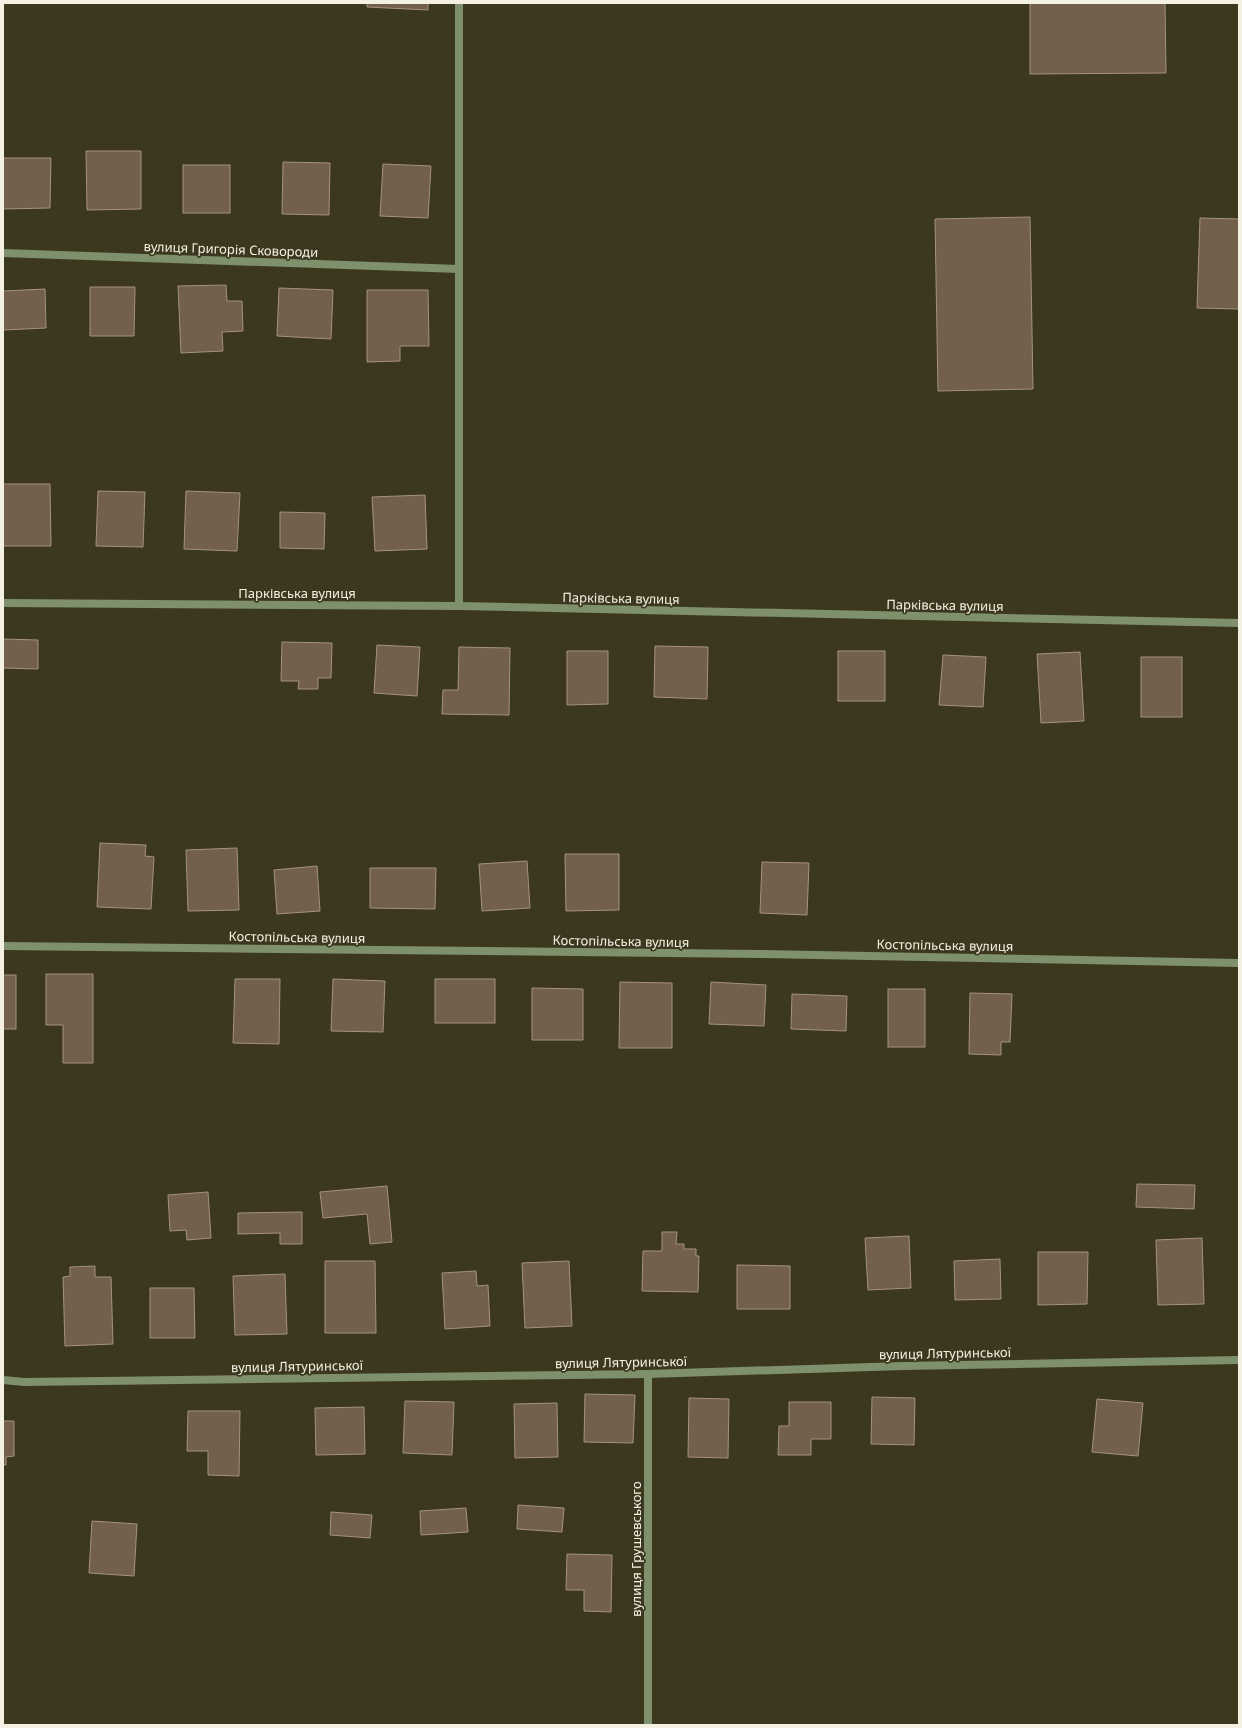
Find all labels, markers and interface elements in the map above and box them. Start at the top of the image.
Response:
street label: вулиця Григорія Сковороди [143,237,319,261]
street label: Парківська вулиця [238,584,356,602]
street label: Парківська вулиця [562,588,680,608]
street label: Парківська вулиця [886,595,1004,615]
street label: Костопільська вулиця [229,927,365,947]
street label: Костопільська вулиця [553,931,689,951]
street label: Костопільська вулиця [877,935,1013,955]
street label: вулиця Лятуринської [879,1343,1012,1363]
street label: вулиця Лятуринської [555,1352,688,1372]
street label: вулиця Лятуринської [231,1356,364,1376]
street label: вулиця Грушевського [627,1481,645,1617]

